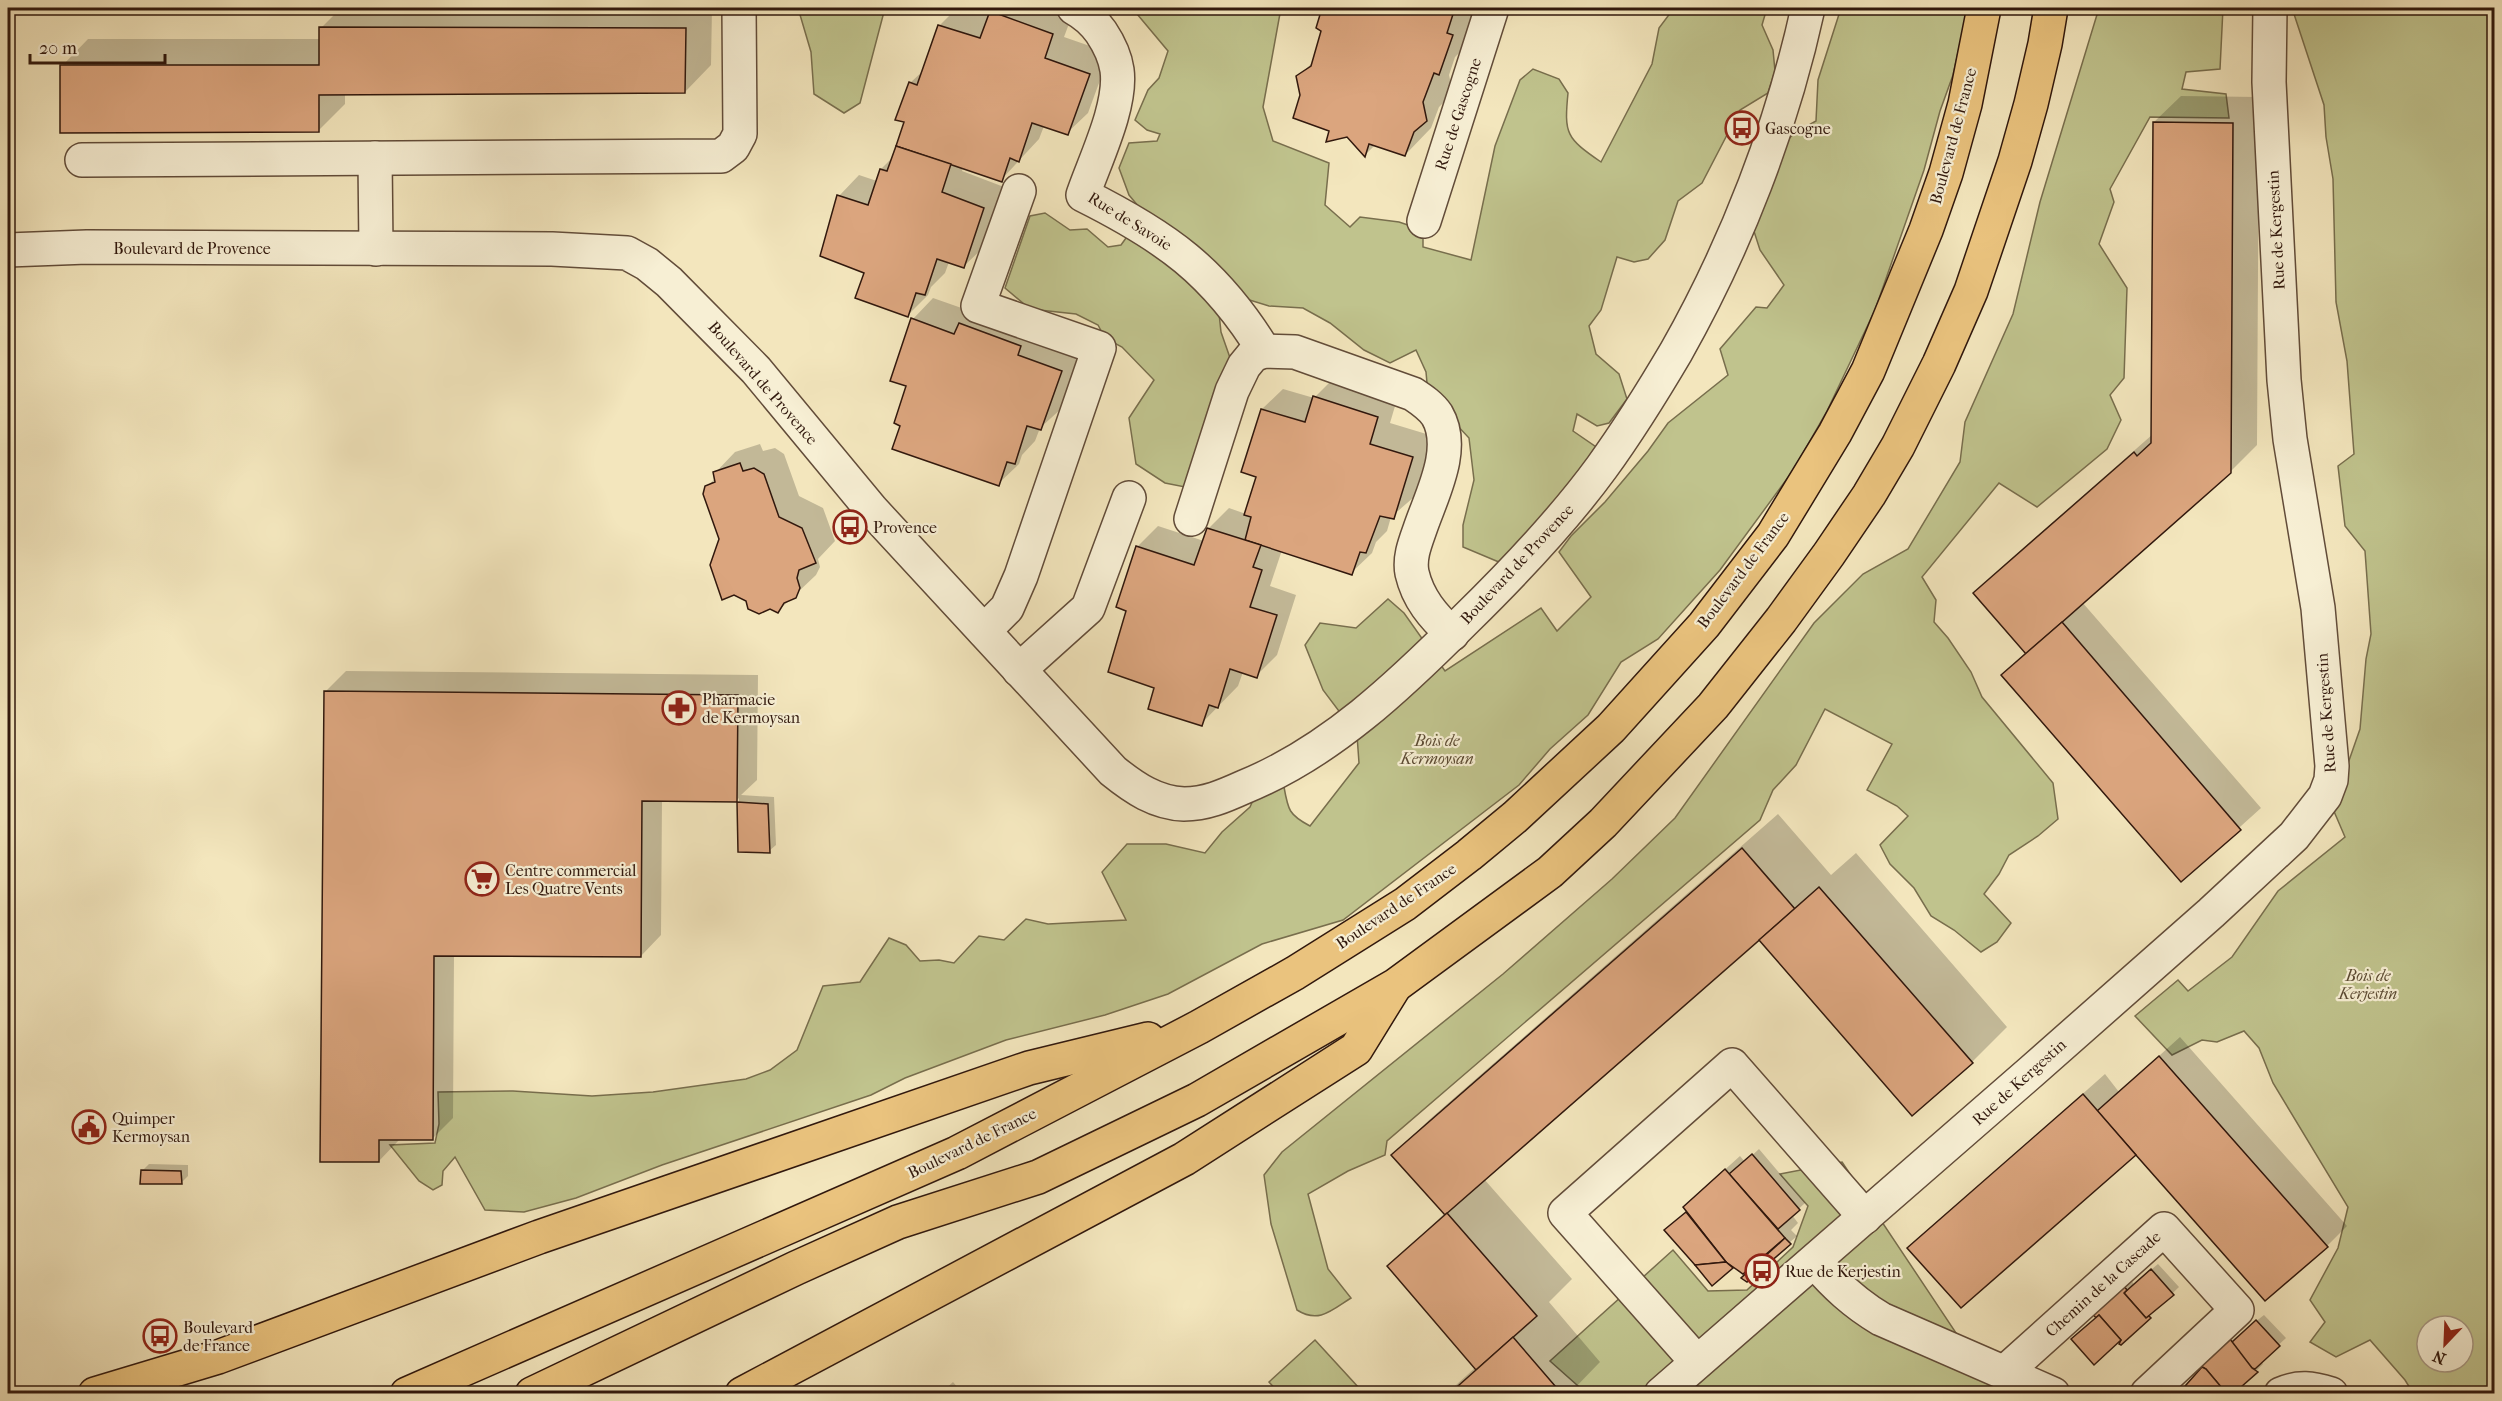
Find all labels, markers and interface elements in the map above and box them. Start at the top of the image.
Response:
scale bar [30,27,165,65]
text: 20 m [39,38,77,59]
street label: Rue de Gascogne [1431,55,1485,173]
street label: Boulevard de France [1926,66,1980,206]
bus stop icon: Gascogne [1724,110,1760,146]
place label: Gascogne [1765,119,1831,138]
street label: Rue de Kergestin [2263,169,2289,290]
street label: Rue de Savoie [1085,188,1176,254]
street label: Boulevard de Provence [113,239,271,258]
street label: Boulevard de Provence [704,317,822,449]
street label: Boulevard de Provence [1456,500,1578,628]
street label: Boulevard de France [1693,508,1793,632]
bus stop icon: Provence [832,509,868,545]
place label: Provence [873,518,937,537]
street label: Rue de Kergestin [2312,652,2340,773]
pharmacy icon: Pharmacie de Kermoysan [661,690,697,726]
place label: Pharmacie de Kermoysan [702,690,801,727]
park label: Bois de Kermoysan [1399,731,1474,768]
street label: Boulevard de France [1332,859,1460,953]
supermarket icon: Centre commercial Les Quatre Vents [464,861,500,897]
place label: Centre commercial Les Quatre Vents [505,861,637,898]
park label: Bois de Kerjestin [2338,966,2397,1003]
street label: Rue de Kergestin [1968,1034,2070,1129]
street label: Boulevard de France [905,1104,1039,1182]
public building icon: Quimper Kermoysan [71,1109,107,1145]
place label: Quimper Kermoysan [112,1109,191,1146]
street label: Chemin de la Cascade [2041,1227,2165,1341]
bus stop icon: Rue de Kerjestin [1744,1253,1780,1289]
place label: Rue de Kerjestin [1785,1262,1901,1281]
north arrow [2415,1314,2475,1374]
bus stop icon: Boulevard de France [142,1318,178,1354]
place label: Boulevard de France [183,1318,253,1355]
text: N [2429,1346,2449,1368]

